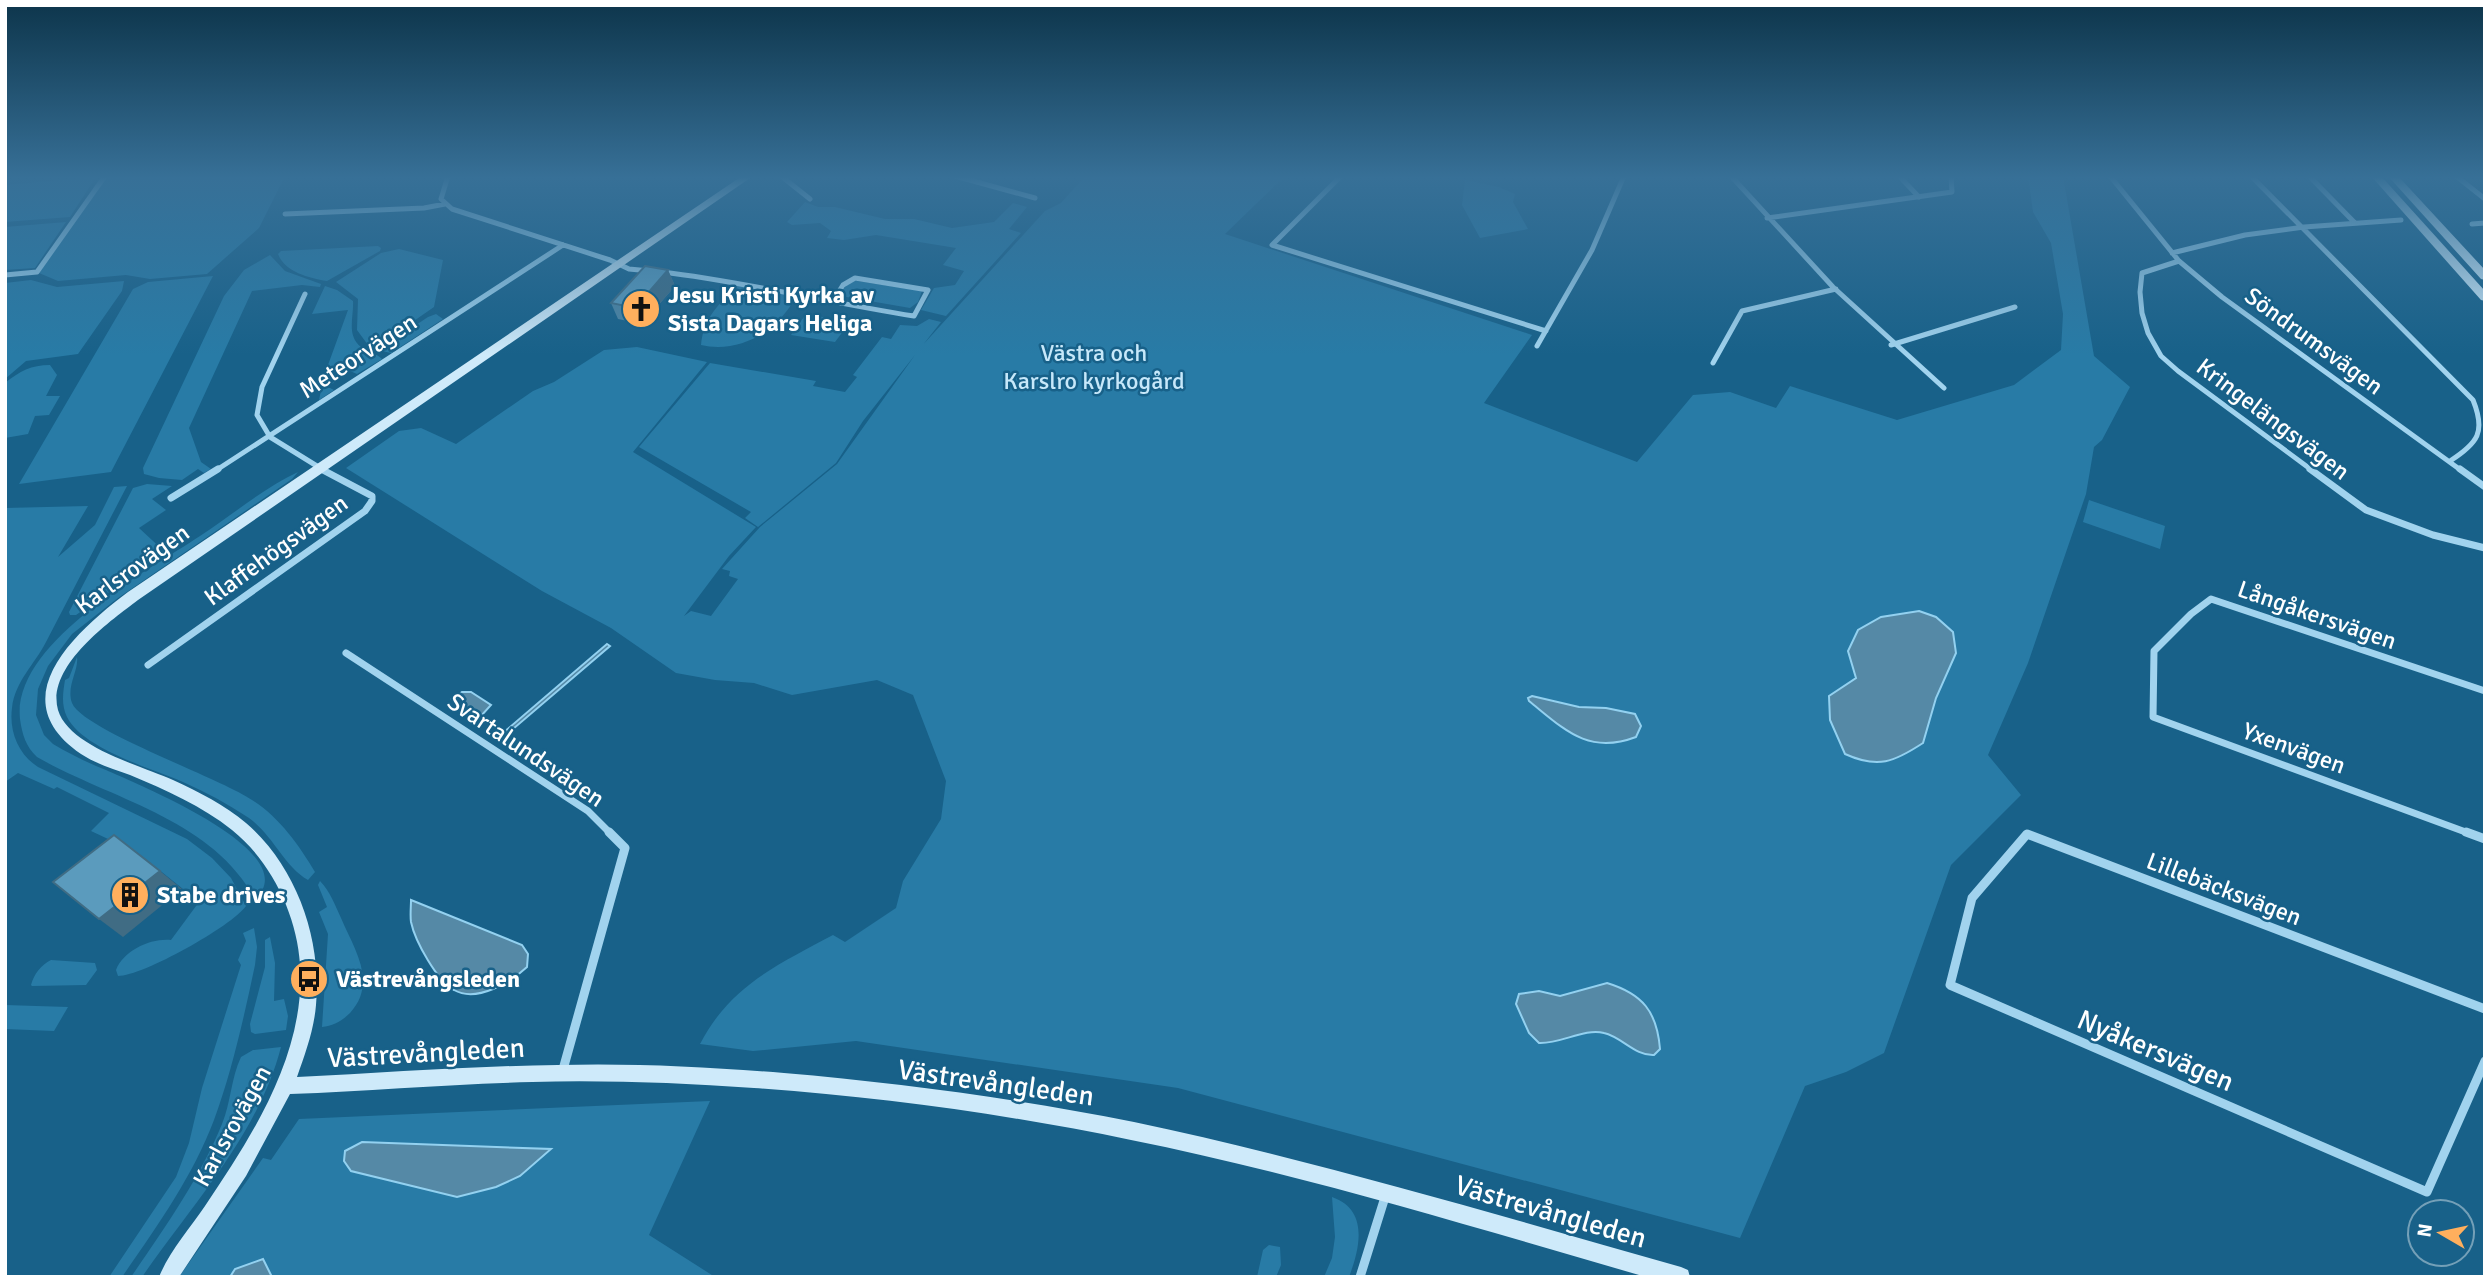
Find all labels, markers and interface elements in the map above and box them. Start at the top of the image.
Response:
place label: Jesu Kristi Kyrka av Sista Dagars Heliga [668,280,874,338]
street label: Söndrumsvägen [2239,281,2389,401]
church icon: Jesu Kristi Kyrka av Sista Dagars Heliga [620,288,662,330]
street label: Meteorvägen [293,307,423,405]
park label: Västra och Karslro kyrkogård [1003,338,1185,396]
street label: Kringelängsvägen [2190,352,2356,486]
street label: Klaffehögsvägen [198,488,354,612]
street label: Karlsrovägen [69,517,195,621]
street label: Långåkersvägen [2234,574,2400,656]
street label: Svartalundsvägen [442,686,610,814]
street label: Yxenvägen [2238,716,2350,780]
street label: Lillebäcksvägen [2142,846,2306,932]
building icon: Stabe drives [109,874,151,916]
place label: Stabe drives [157,880,286,910]
bus stop icon: Västrevångsleden [288,958,330,1000]
place label: Västrevångsleden [336,964,520,994]
street label: Nyåkersvägen [2072,1003,2239,1099]
street label: Västrevångleden [326,1031,526,1075]
street label: Västrevångleden [896,1052,1096,1114]
street label: Karlsrovägen [186,1060,278,1192]
street label: Västrevångleden [1451,1168,1650,1256]
north arrow [2406,1198,2476,1268]
text: N [2412,1222,2438,1239]

